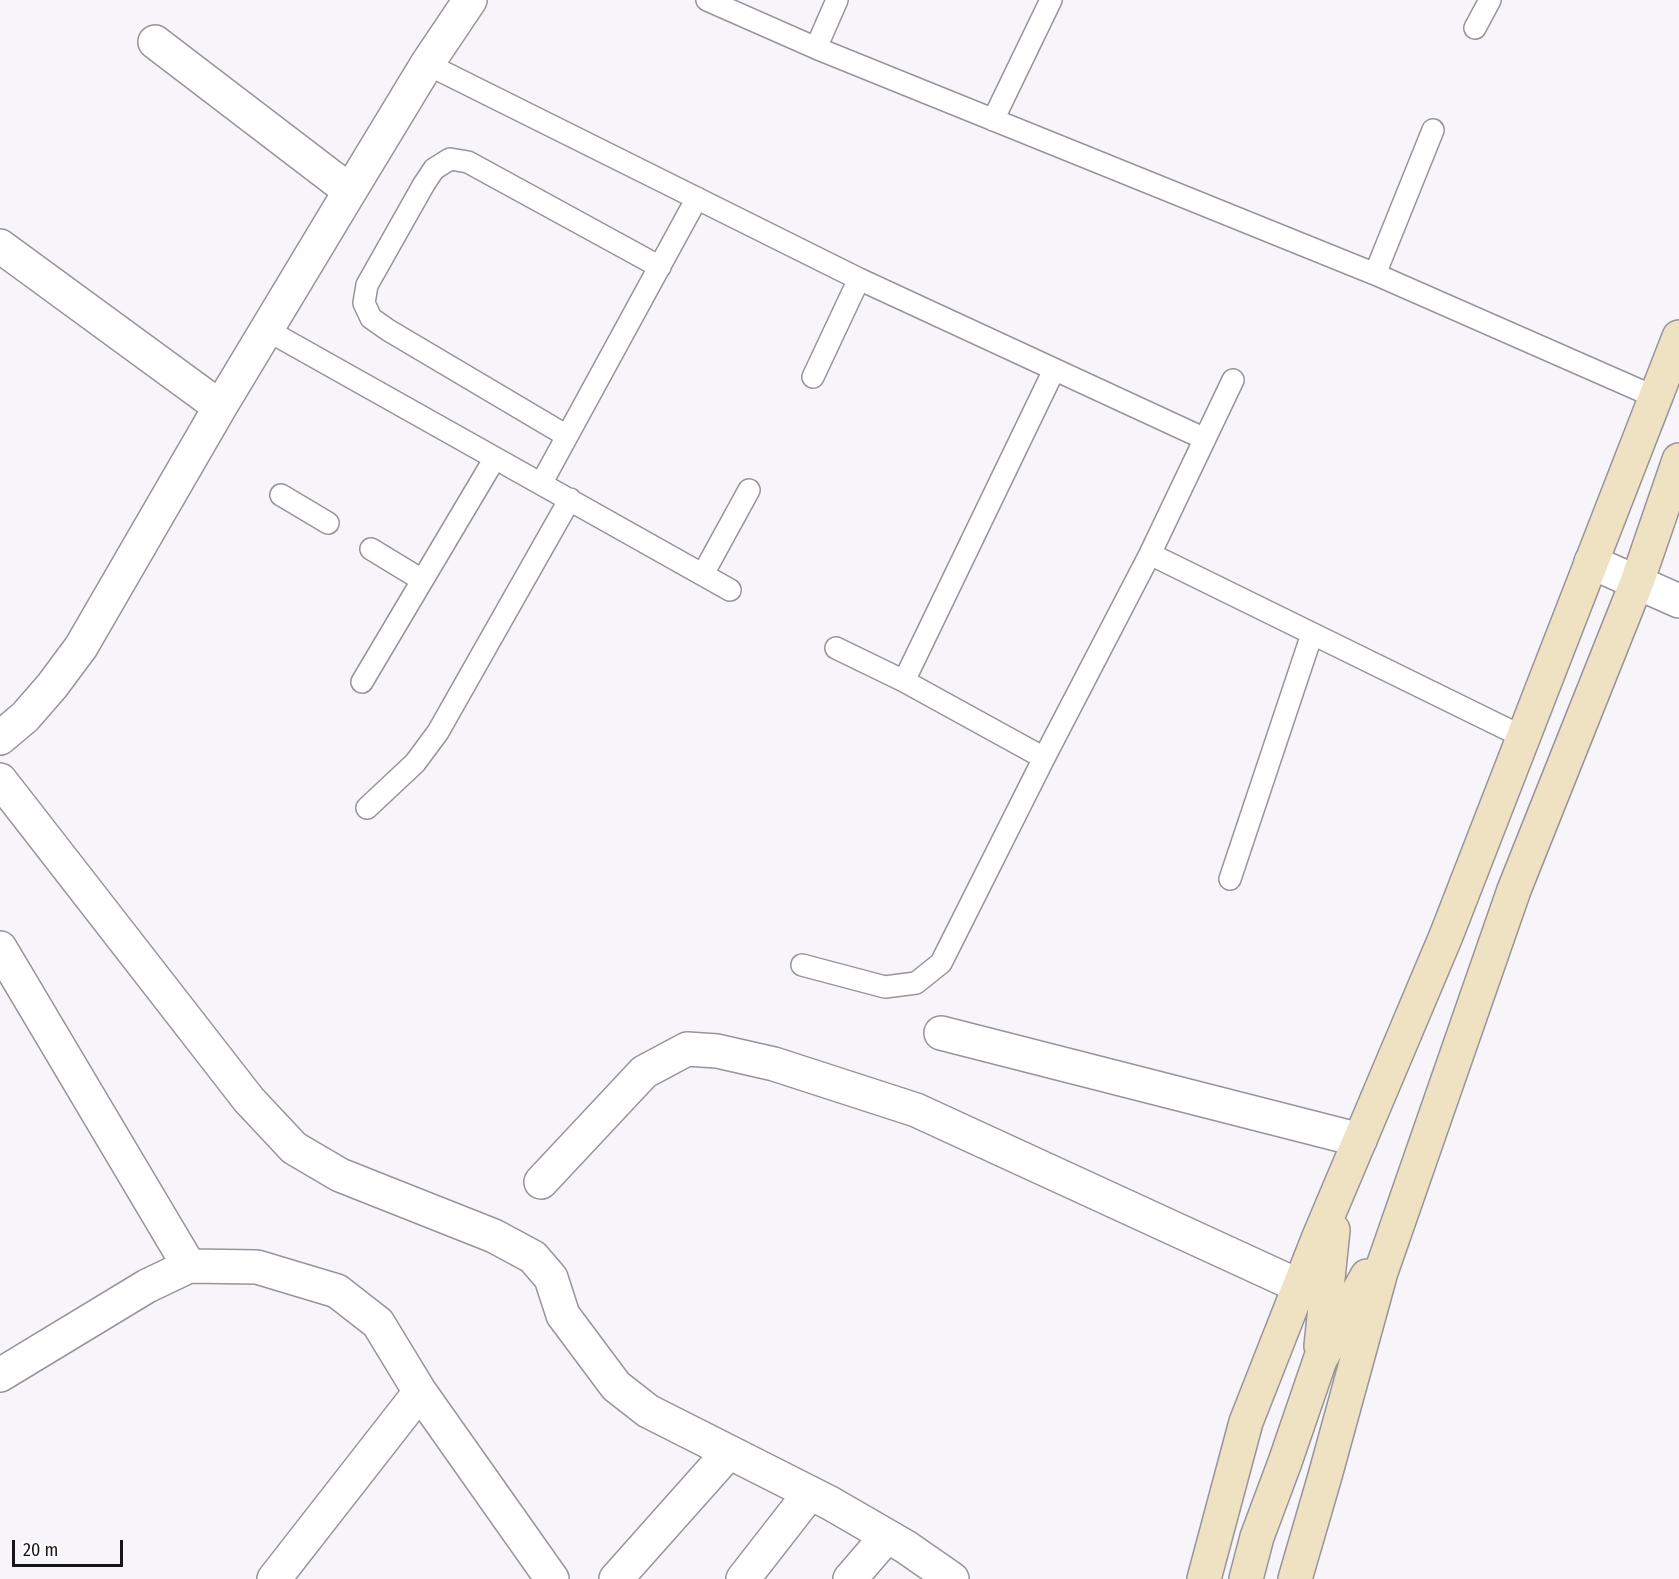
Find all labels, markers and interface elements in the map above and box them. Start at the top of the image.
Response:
scale bar [15,1528,126,1566]
text: 20 m [23,1539,58,1561]

